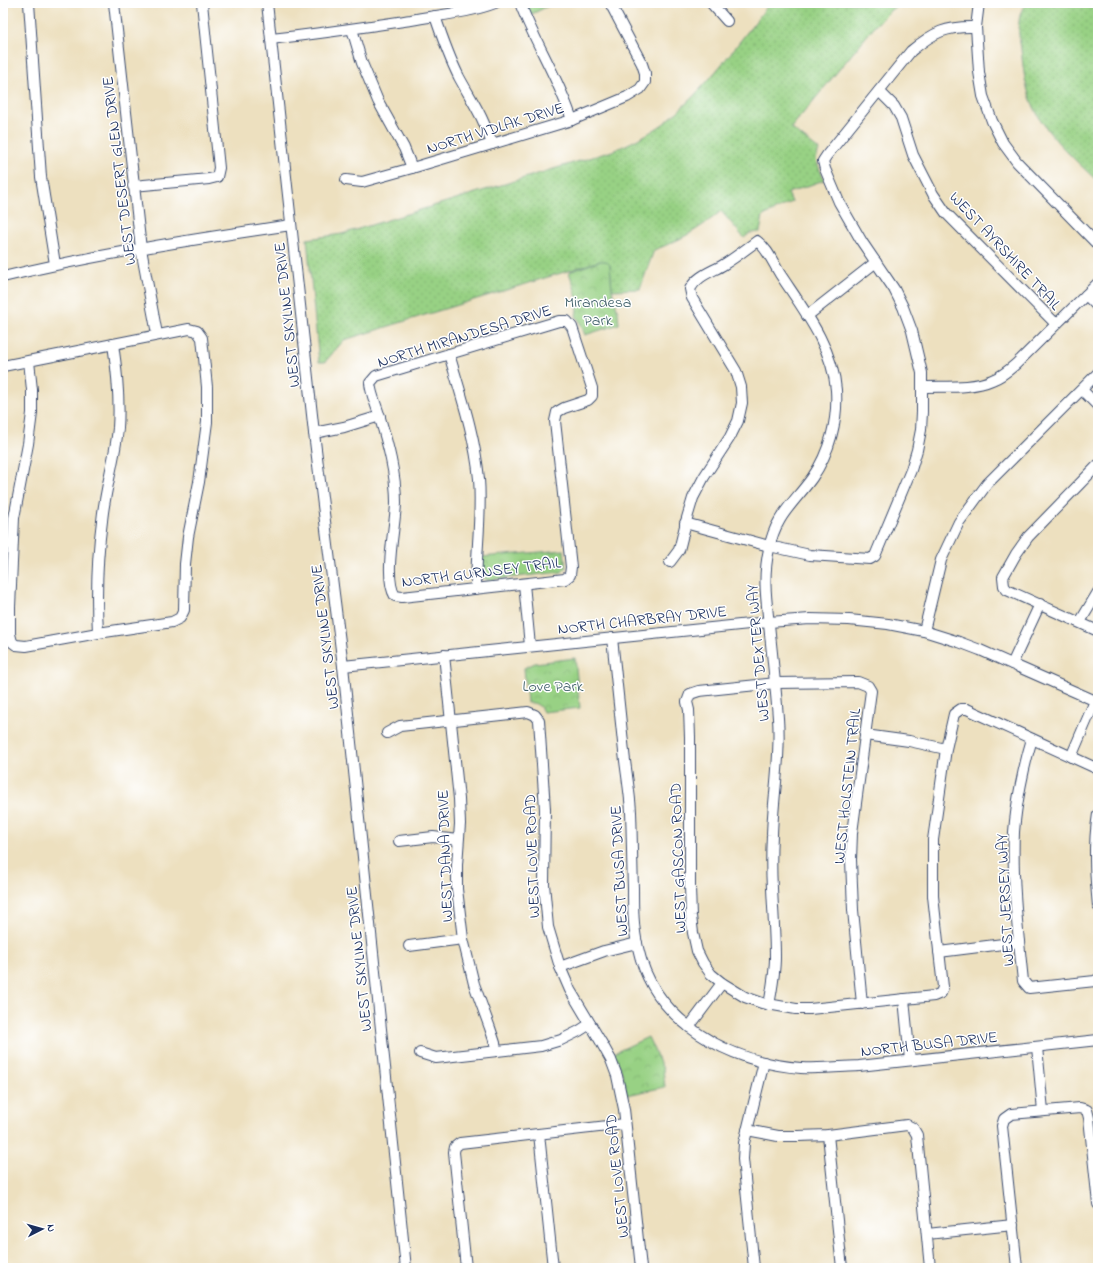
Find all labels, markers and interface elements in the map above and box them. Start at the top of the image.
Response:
street label: WEST DESERT GLEN DRIVE [96,75,143,267]
street label: NORTH VIDLAK DRIVE [424,97,567,161]
street label: WEST AYRSHIRE TRAIL [943,186,1066,316]
street label: WEST SKYLINE DRIVE [268,241,308,388]
park label: Mirandesa Park [564,291,632,333]
street label: NORTH MIRANDESA DRIVE [375,299,555,375]
street label: NORTH GURNSEY TRAIL [400,551,562,595]
street label: WEST SKYLINE DRIVE [305,563,347,711]
street label: WEST DEXTER WAY [741,583,777,722]
street label: NORTH CHARBRAY DRIVE [556,600,728,642]
park label: Love Park [523,675,584,699]
street label: WEST HOLSTEIN TRAIL [828,707,868,865]
street label: WEST GASCON ROAD [664,782,694,934]
street label: WEST DANA DRIVE [432,789,460,923]
street label: WEST LOVE ROAD [519,793,547,918]
street label: WEST BUSA DRIVE [605,805,635,937]
street label: WEST JERSEY WAY [991,832,1021,967]
street label: WEST SKYLINE DRIVE [340,885,380,1032]
street label: NORTH BUSA DRIVE [860,1026,999,1064]
street label: WEST LOVE ROAD [600,1113,636,1239]
north arrow [22,1209,62,1249]
text: N [43,1224,59,1233]

